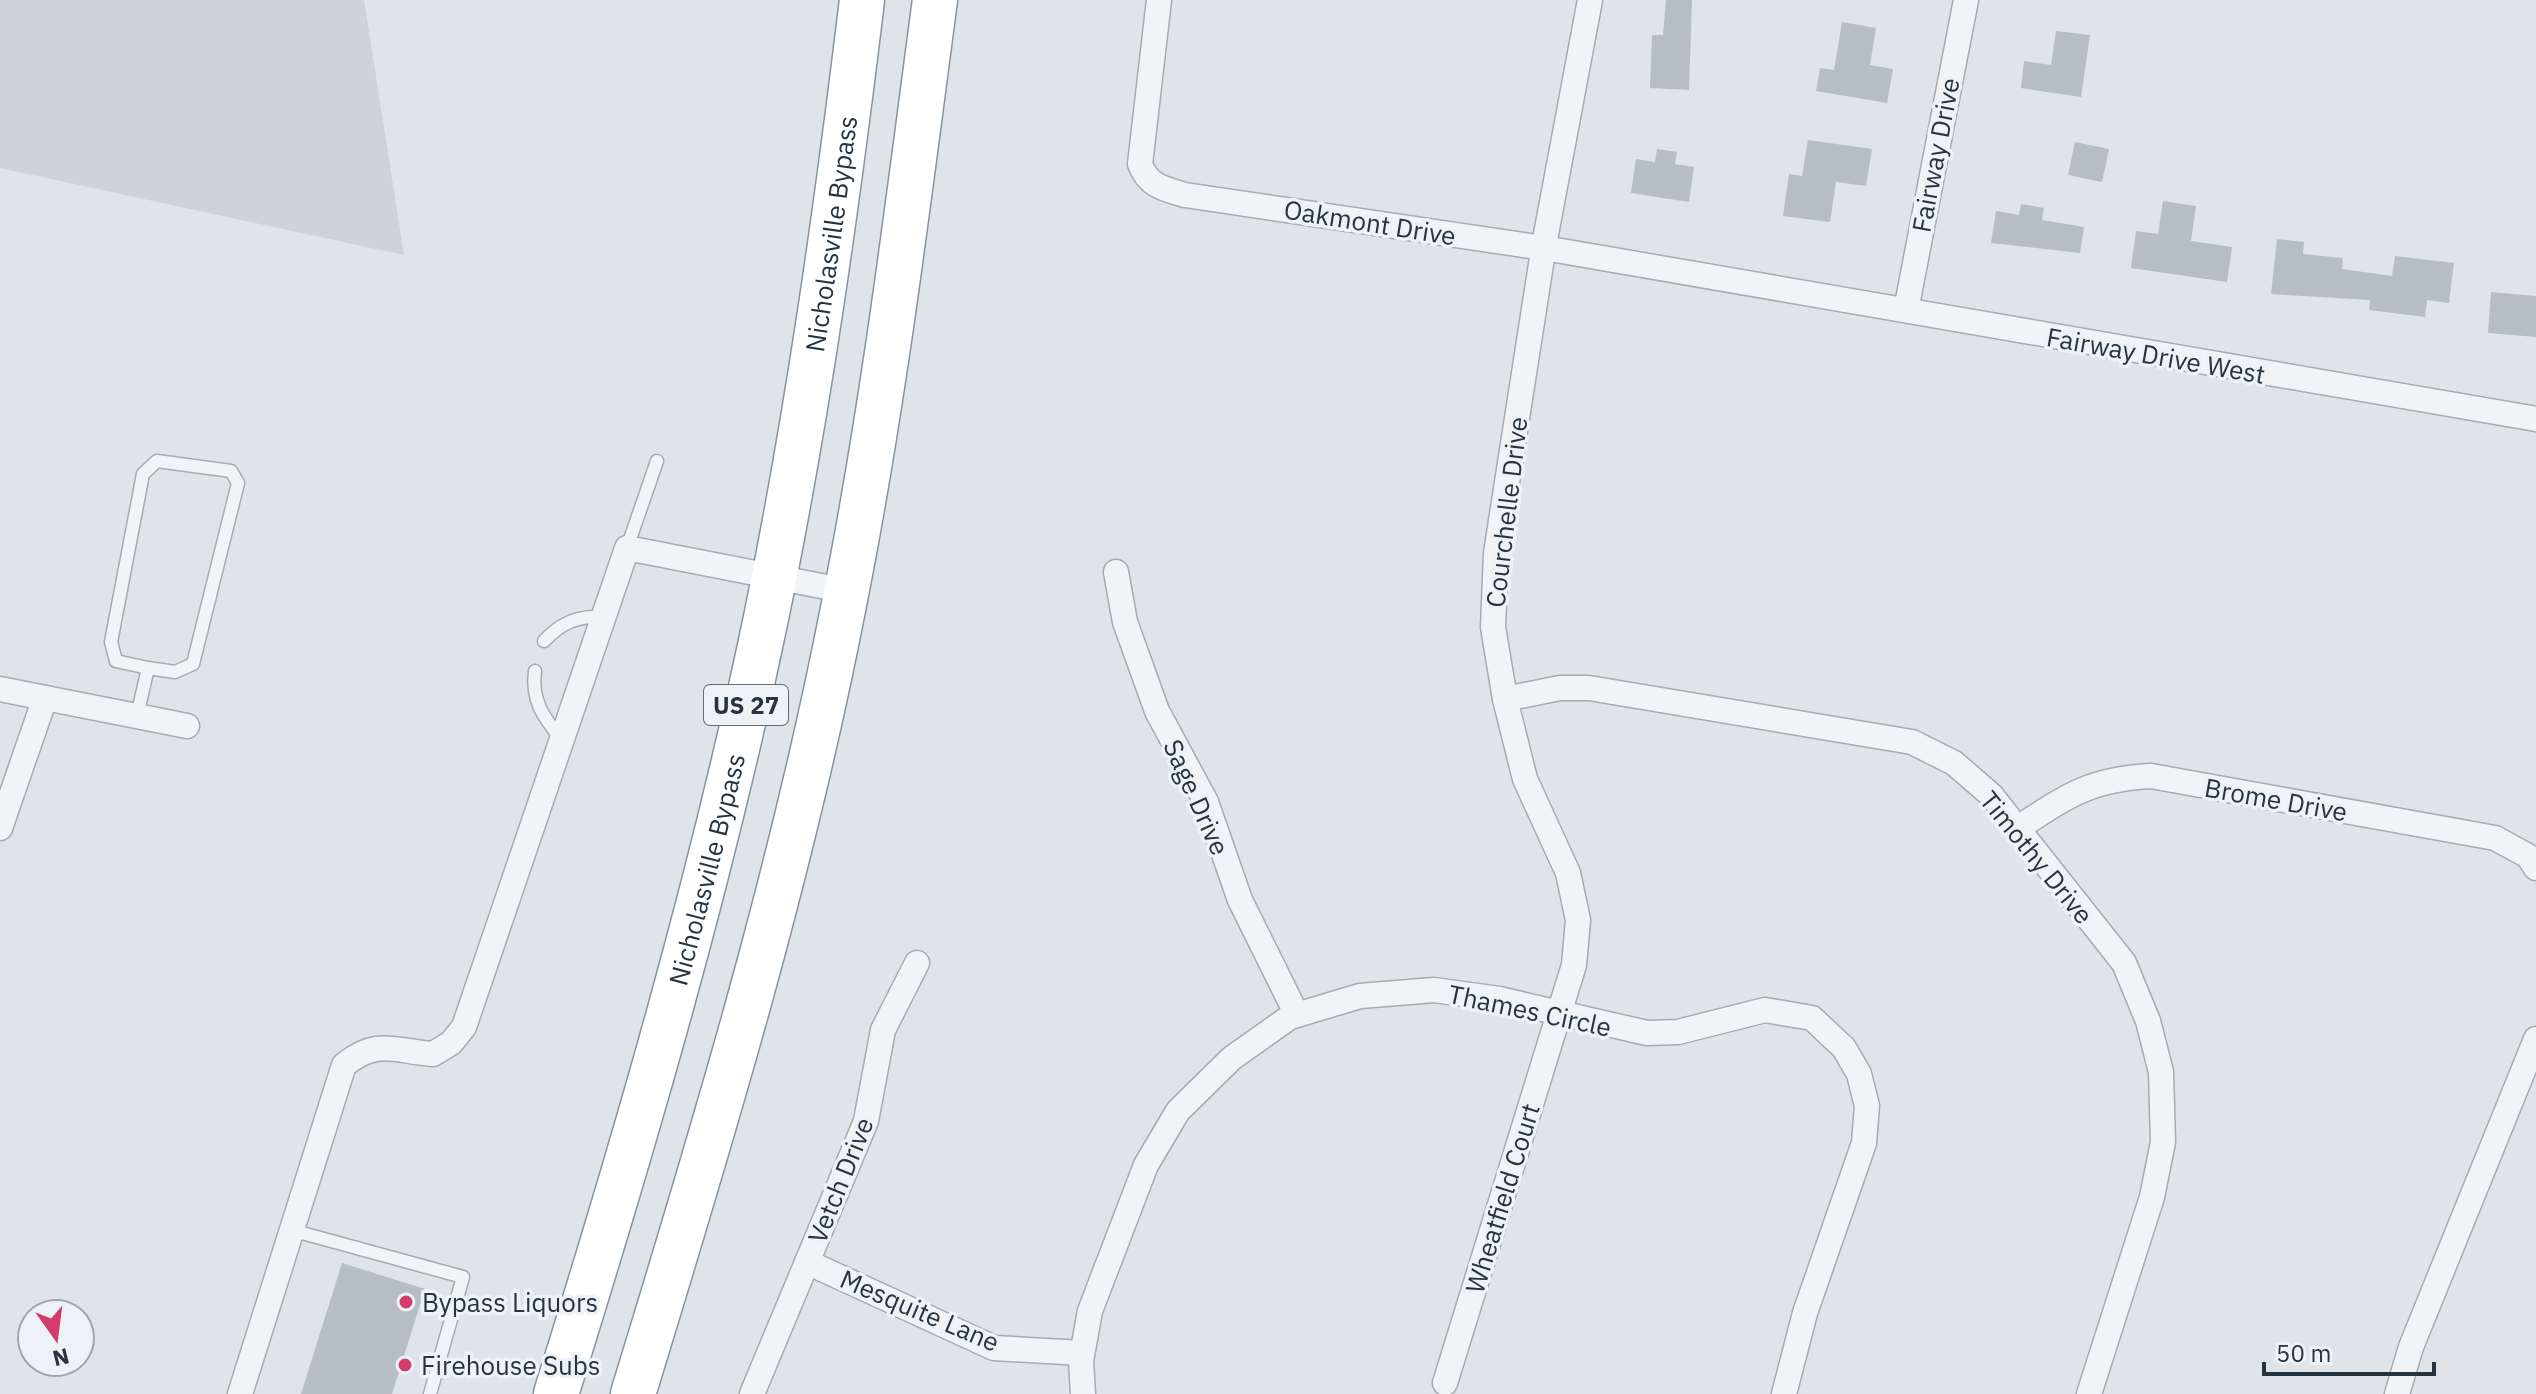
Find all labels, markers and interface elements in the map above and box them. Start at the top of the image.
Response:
street label: Fairway Drive [1903,75,1967,235]
street label: Nicholasville Bypass [797,114,864,354]
street label: Oakmont Drive [1282,192,1458,252]
street label: Fairway Drive West [2044,319,2268,391]
street label: Courchelle Drive [1477,415,1535,609]
road number: US 27 [704,685,788,725]
street label: Sage Drive [1156,734,1238,860]
street label: Nicholasville Bypass [661,750,752,989]
street label: Brome Drive [2202,770,2350,828]
street label: Timothy Drive [1973,783,2101,931]
street label: Thames Circle [1445,976,1615,1044]
street label: Wheatfield Court [1457,1099,1547,1297]
street label: Vetch Drive [799,1112,881,1248]
street label: Mesquite Lane [835,1261,1005,1359]
place label: Bypass Liquors [422,1285,598,1319]
marker: Bypass Liquors [397,1293,415,1311]
north arrow [16,1298,96,1378]
scale bar [2264,1326,2434,1376]
text: 50 m [2276,1337,2331,1369]
text: N [50,1342,72,1374]
place label: Firehouse Subs [421,1348,601,1382]
marker: Firehouse Subs [396,1356,414,1374]

